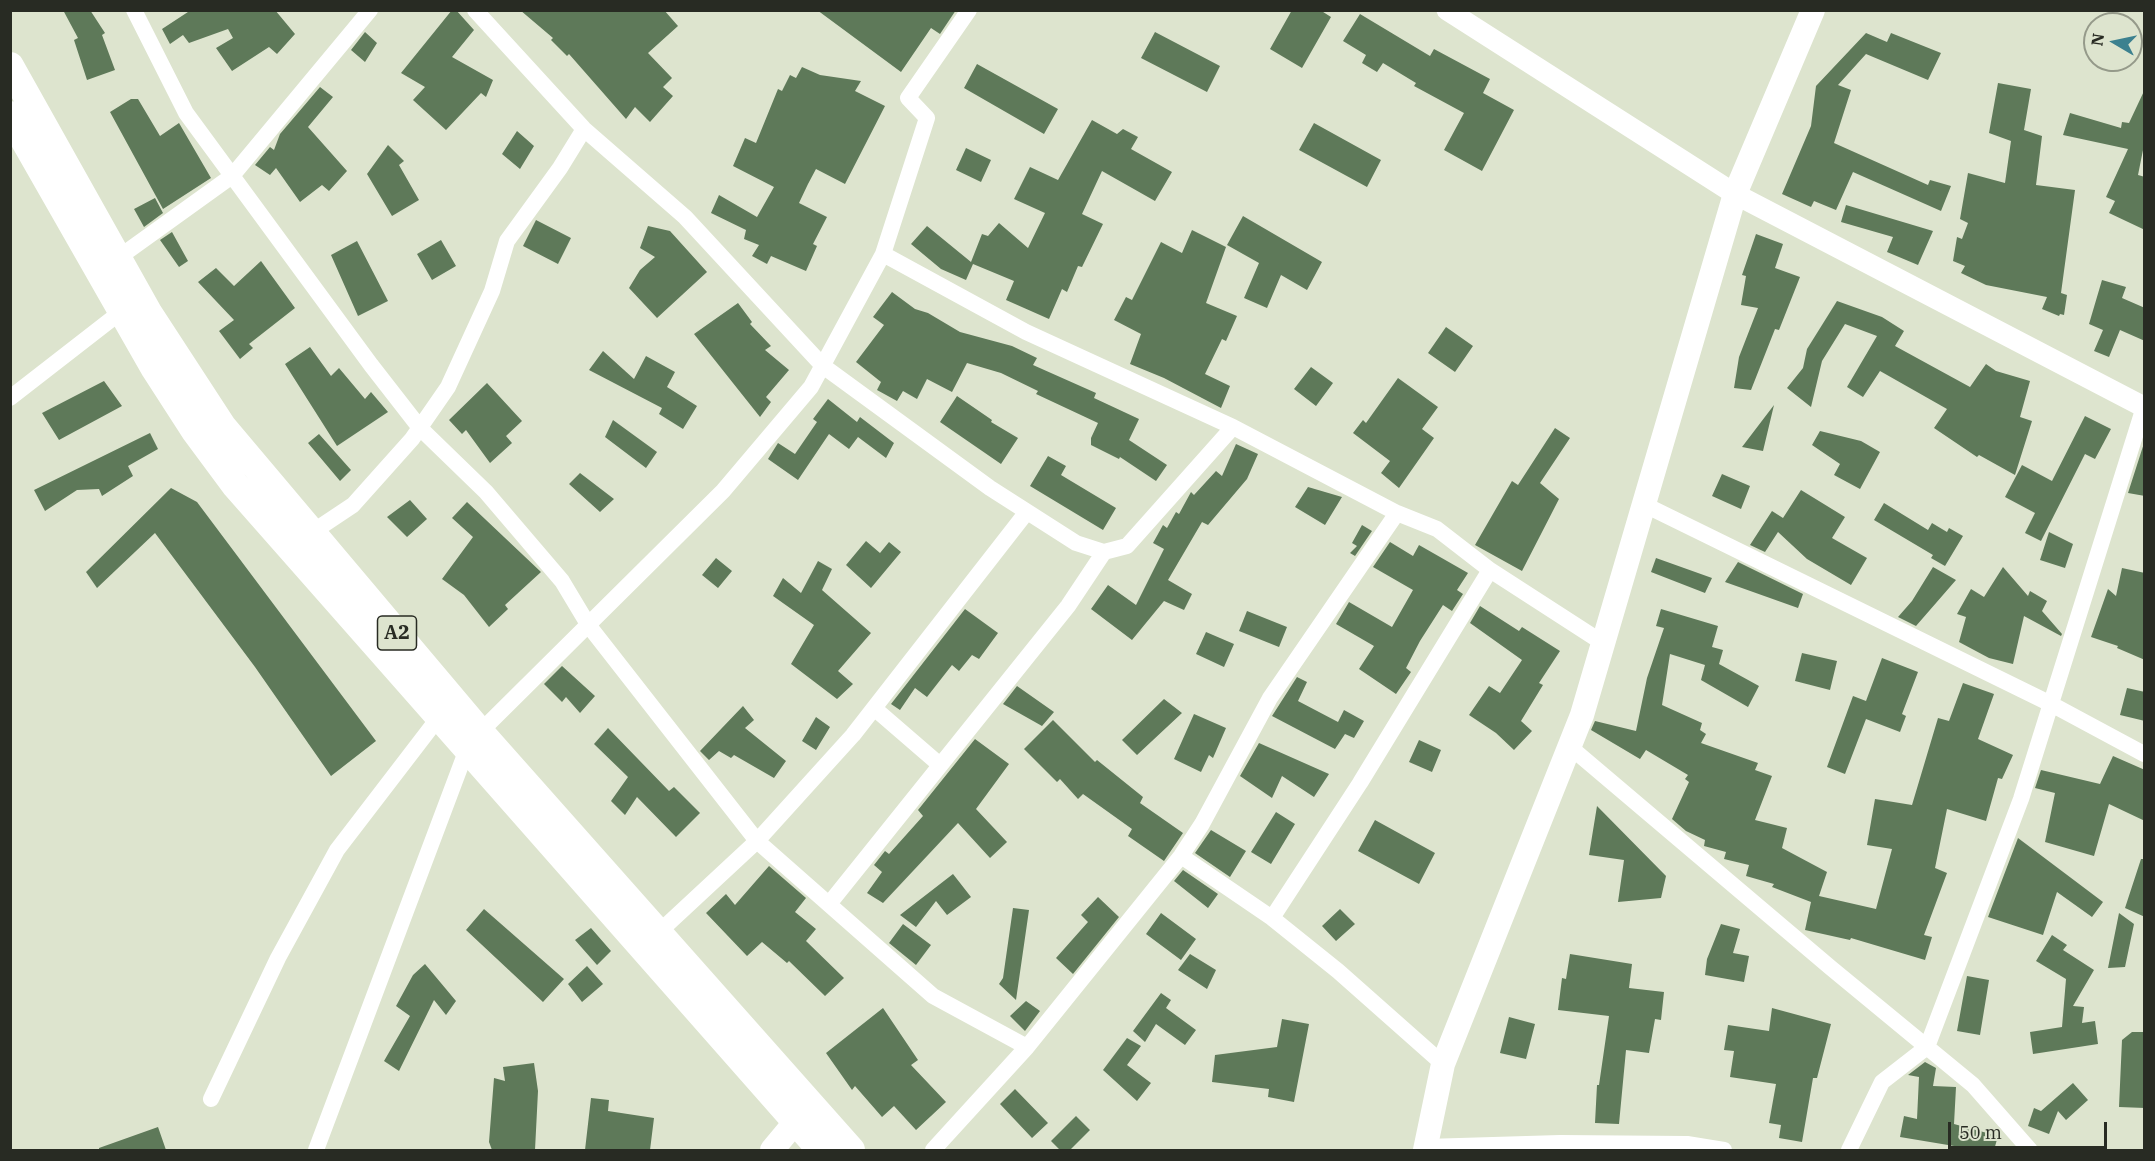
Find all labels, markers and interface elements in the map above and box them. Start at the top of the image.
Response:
north arrow [2083,12,2143,72]
text: N [2086,32,2108,47]
road number: A2 [378,616,416,650]
scale bar [1951,1110,2110,1148]
text: 50 m [1959,1121,2002,1144]

